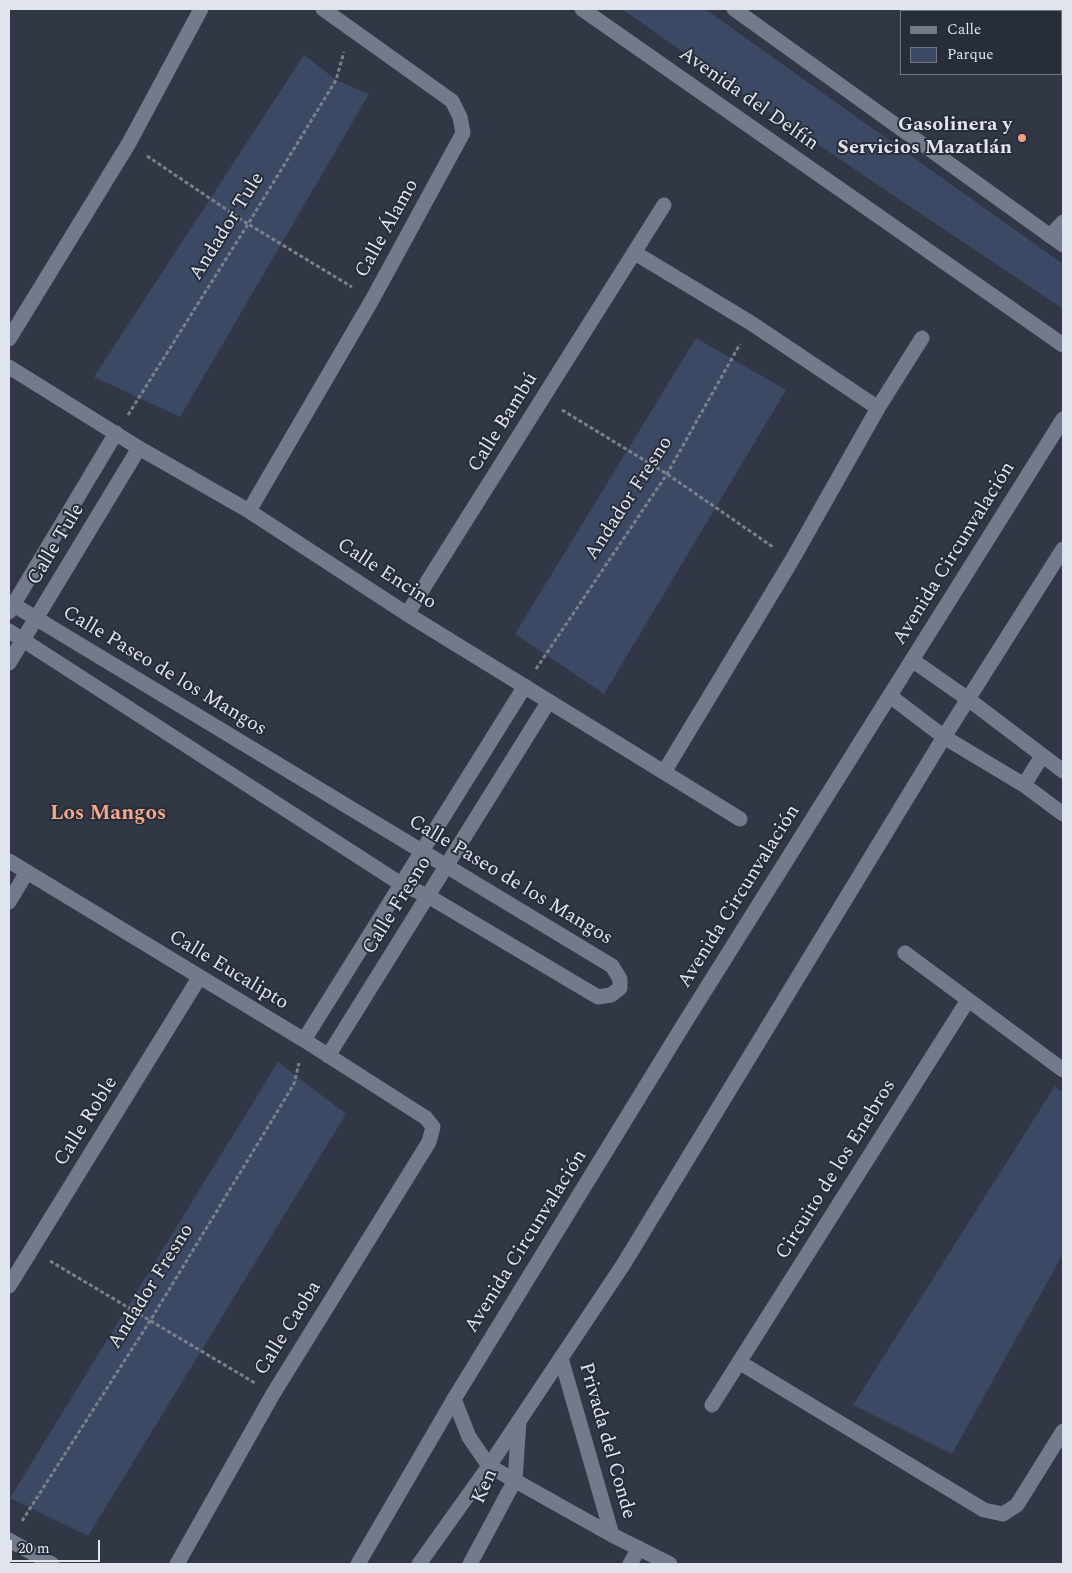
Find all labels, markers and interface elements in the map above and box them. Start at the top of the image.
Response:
legend [900,10,1062,75]
text: Calle [947,18,981,41]
street label: Avenida del Delfín [674,43,822,157]
text: Parque [947,43,994,66]
place label: Gasolinera y Servicios Mazatlán [837,114,1012,161]
marker: Gasolinera y Servicios Mazatlán [1016,132,1028,144]
street label: Andador Tule [185,169,271,285]
street label: Calle Álamo [351,175,425,283]
street label: Calle Bambú [464,369,544,477]
street label: Andador Fresno [581,433,679,565]
street label: Avenida Circunvalación [889,458,1021,650]
street label: Calle Tule [23,500,91,590]
street label: Calle Encino [332,534,440,616]
street label: Calle Paseo de los Mangos [58,602,270,742]
street label: Avenida Circunvalación [674,801,806,993]
district label: Los Mangos [50,802,166,828]
street label: Calle Paseo de los Mangos [404,811,616,951]
street label: Calle Fresno [358,853,438,959]
street label: Calle Eucalipto [164,926,292,1016]
street label: Calle Roble [50,1073,124,1171]
street label: Circuito de los Enebros [772,1076,902,1264]
street label: Avenida Circunvalación [461,1146,593,1338]
street label: Andador Fresno [104,1220,200,1354]
street label: Calle Caoba [251,1277,327,1381]
street label: Privada del Conde [572,1360,640,1522]
street label: Ken [468,1466,504,1508]
scale bar [12,1530,102,1562]
text: 20 m [18,1537,50,1560]

